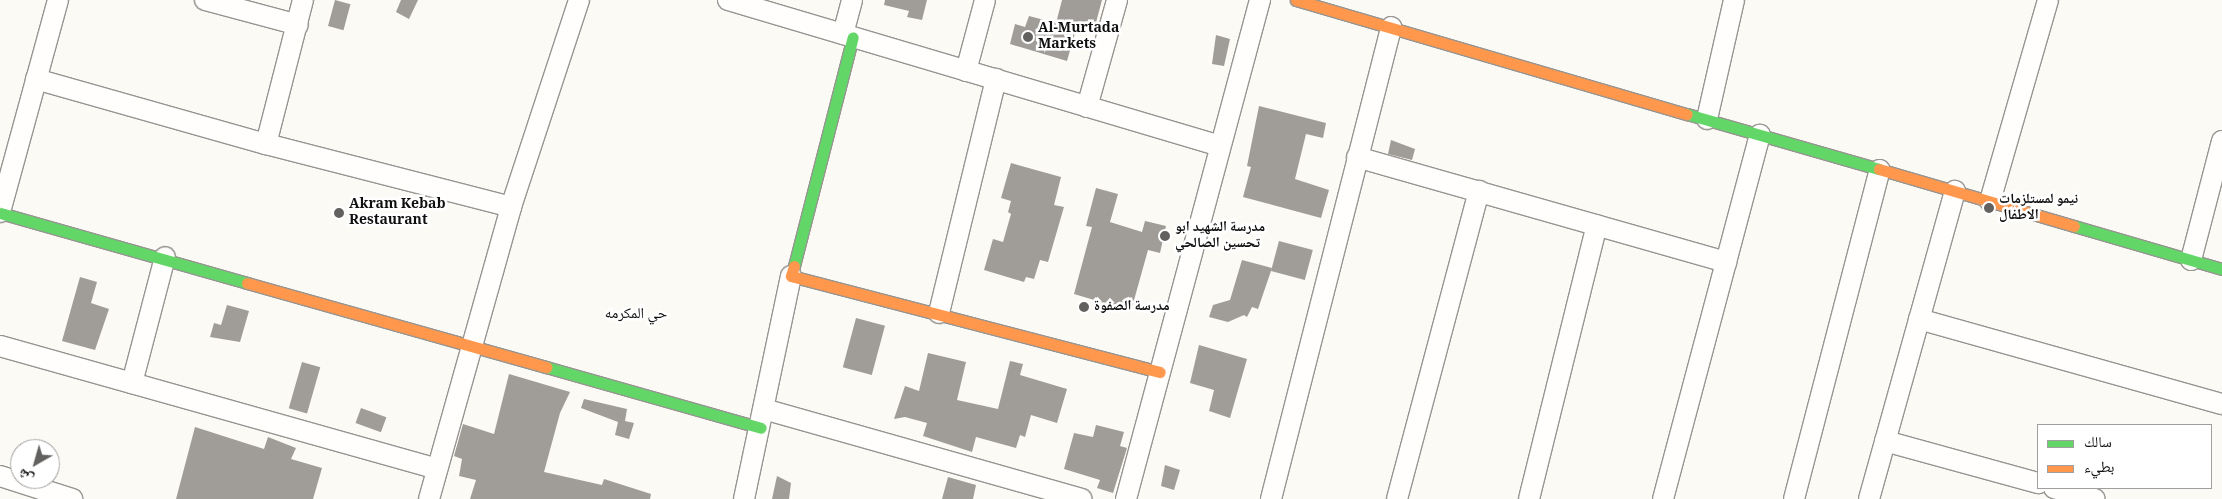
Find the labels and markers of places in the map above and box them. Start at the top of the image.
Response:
place label: Al-Murtada Markets [1038,21,1119,54]
marker: Al-Murtada Markets [1022,31,1034,43]
place label: نيمو لمستلزمات الاطفال [1999,192,2078,224]
place label: Akram Kebab Restaurant [349,197,446,230]
marker: نيمو لمستلزمات الاطفال [1983,202,1995,214]
marker: Akram Kebab Restaurant [333,207,345,219]
place label: مدرسة الشهيد ابو تحسين الصالحي [1175,220,1265,252]
marker: مدرسة الشهيد ابو تحسين الصالحي [1159,230,1171,242]
place label: مدرسة الصفوة [1094,299,1170,315]
marker: مدرسة الصفوة [1078,301,1090,313]

